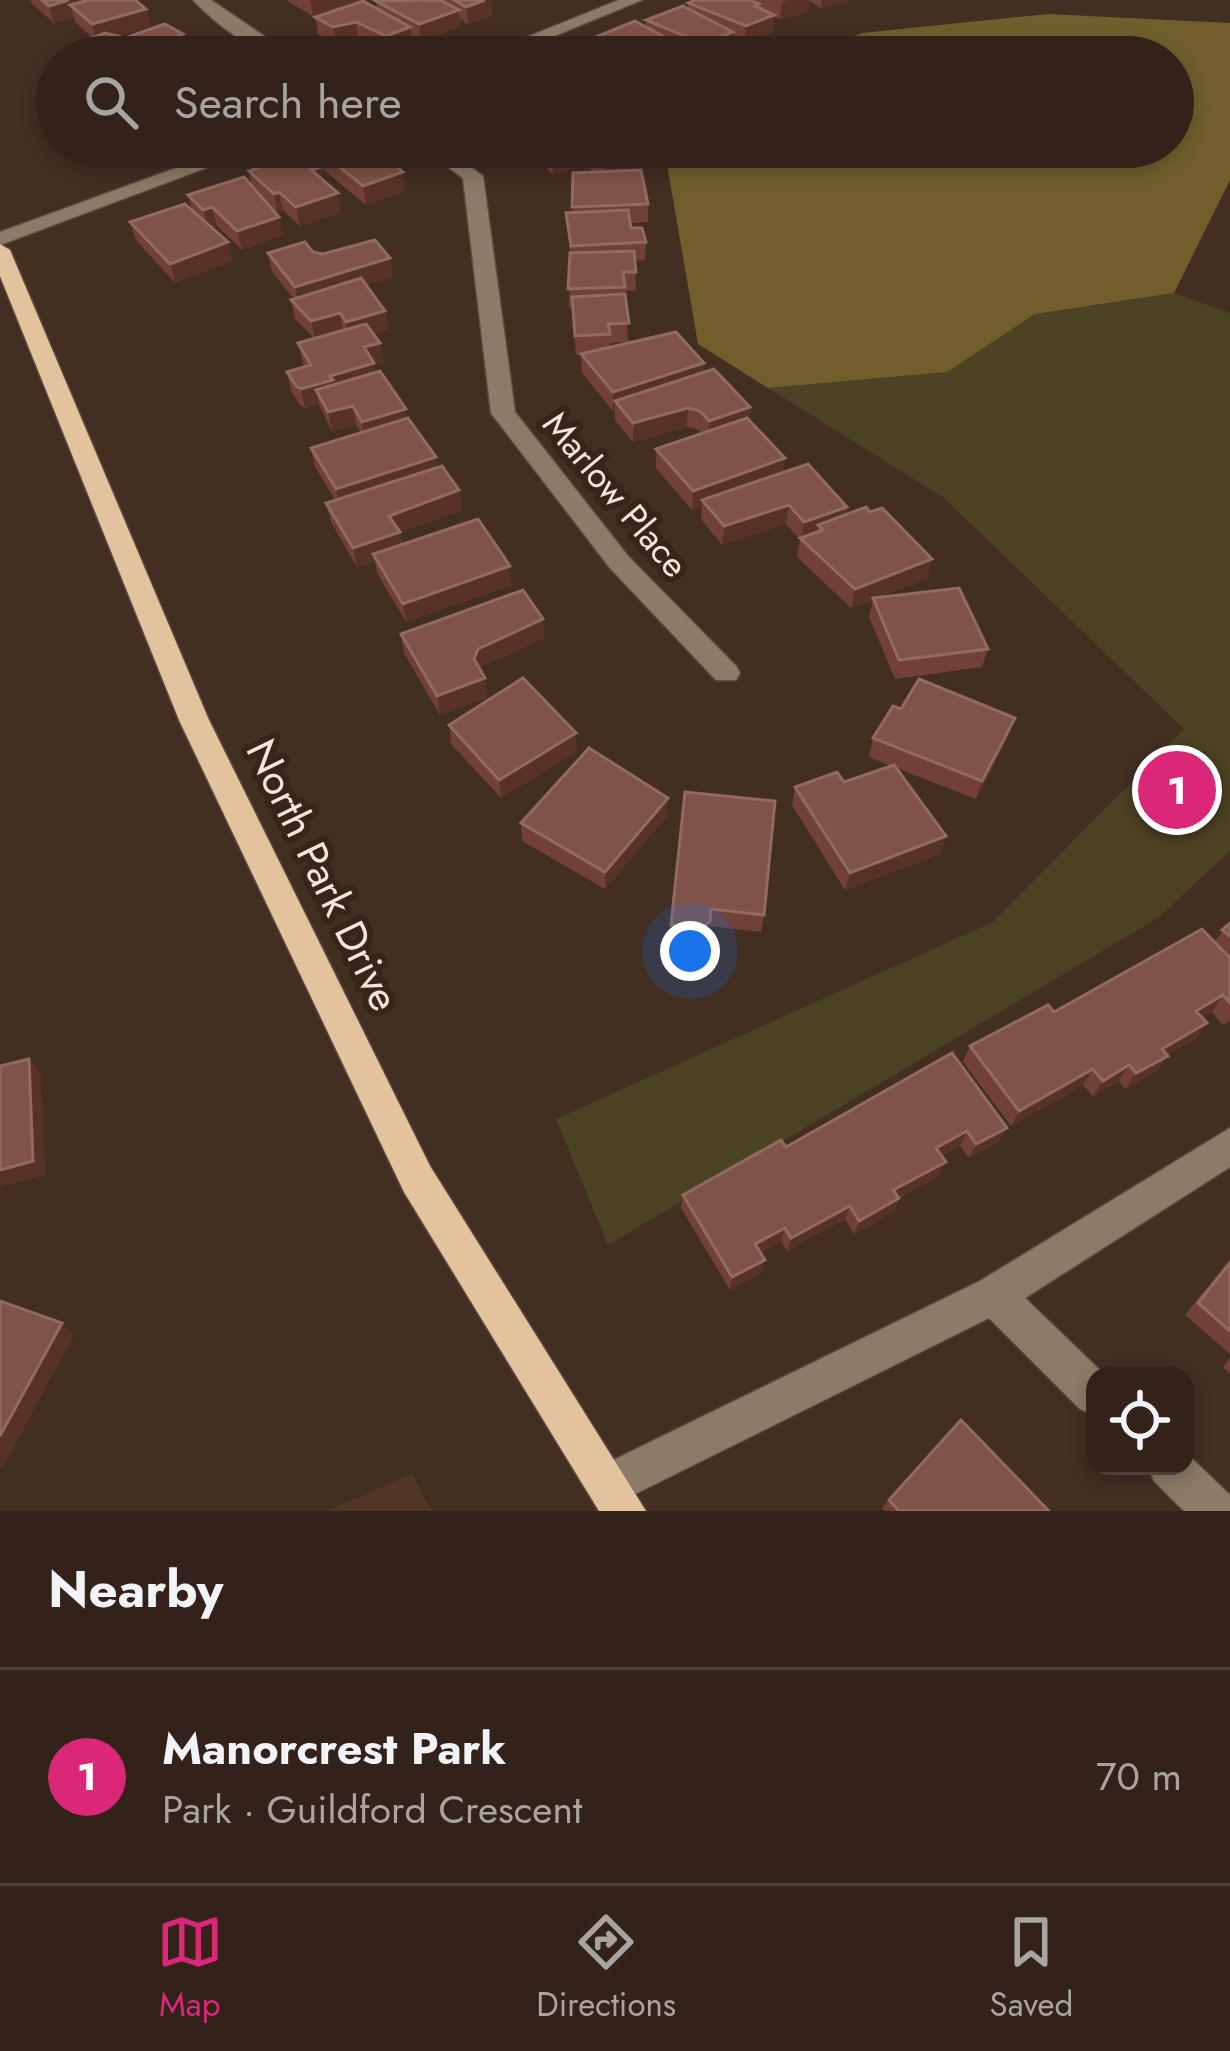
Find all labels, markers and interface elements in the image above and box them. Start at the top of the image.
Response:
search box [36,36,1194,168]
icon: search [78,69,144,135]
text: Search here [174,70,402,135]
street label: Marlow Place [531,400,701,588]
street label: North Park Drive [231,729,415,1021]
pin: 1 [1138,745,1216,835]
your location [660,921,720,981]
map controls [1086,1367,1194,1475]
button: locate [1086,1367,1194,1475]
text: Nearby [48,1552,223,1626]
text: Manorcrest Park [162,1716,506,1781]
text: 1 [77,1748,97,1805]
text: 70 m [1096,1748,1182,1805]
text: Park · Guildford Crescent [162,1781,582,1838]
tab: Map [157,1909,223,2028]
tab: Directions [536,1909,676,2028]
tab: Saved [990,1909,1073,2028]

